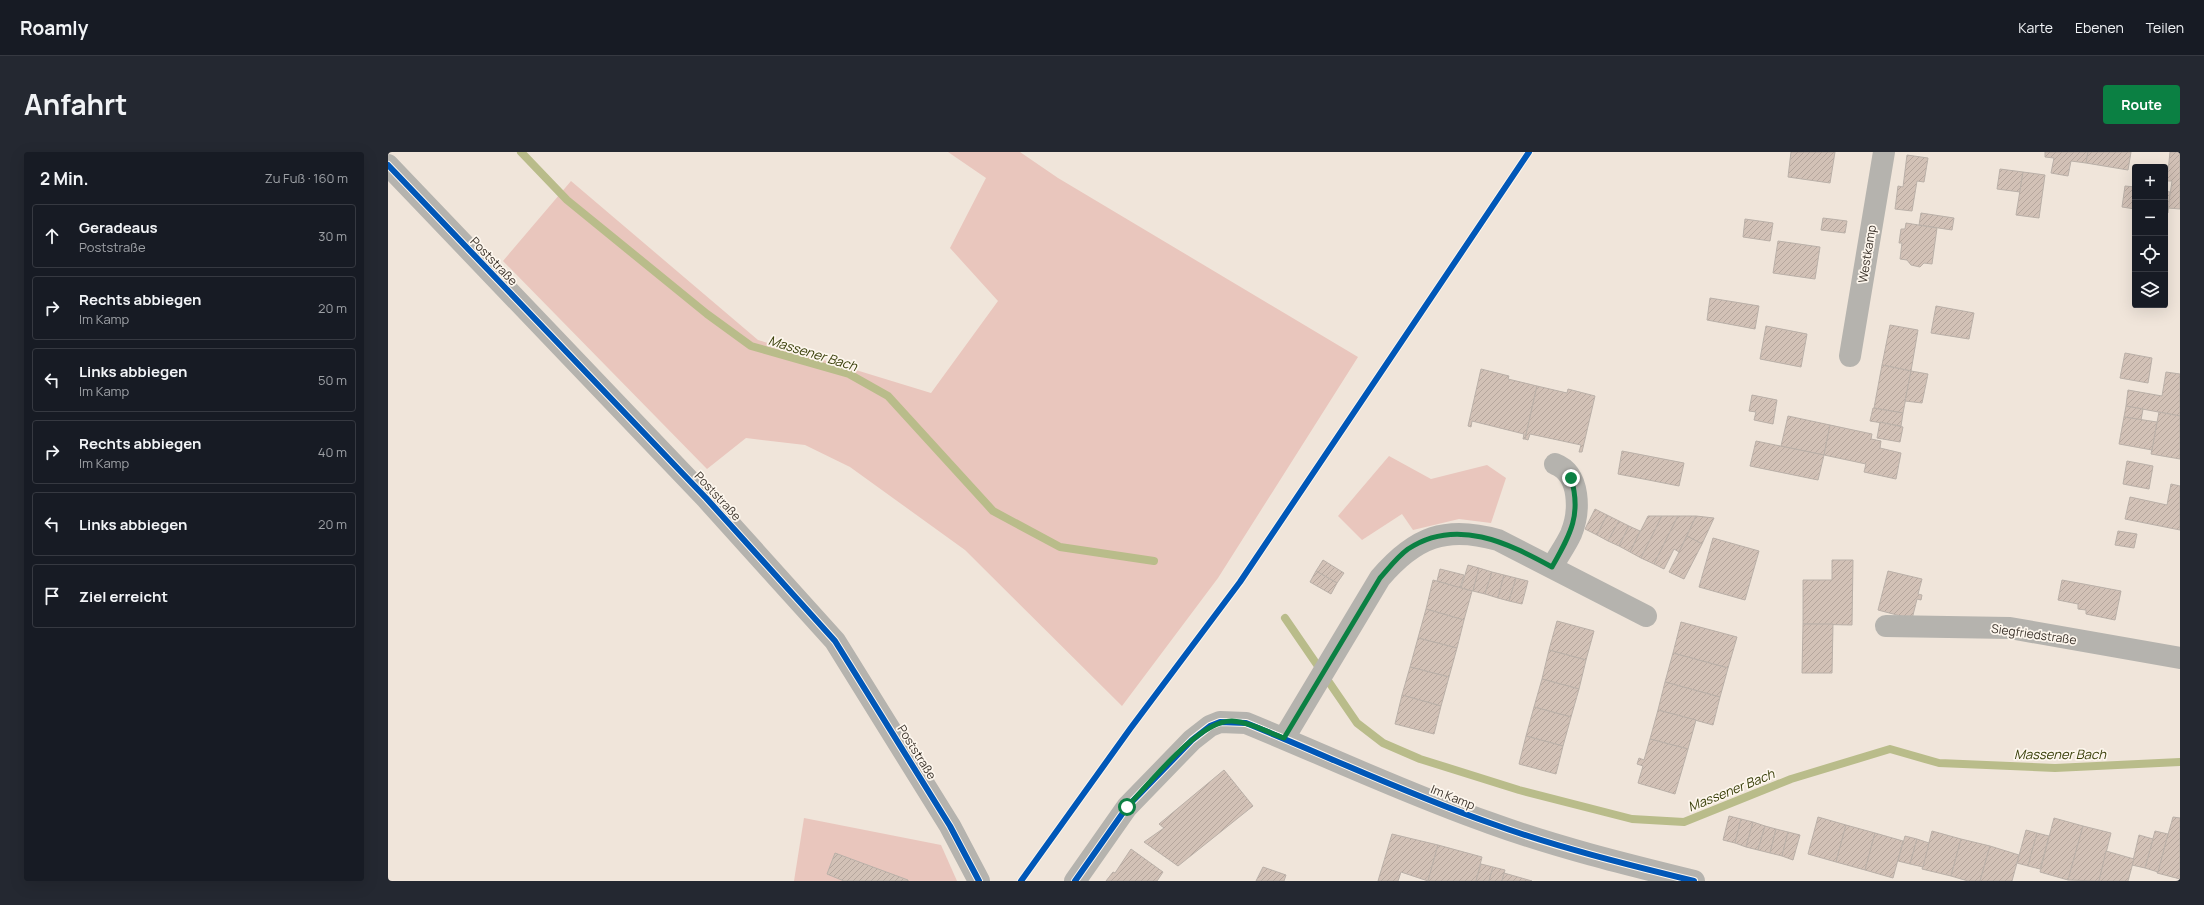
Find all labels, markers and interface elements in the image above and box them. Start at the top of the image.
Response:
text: Roamly [20,15,88,41]
text: Karte [2018,18,2053,37]
text: Ebenen [2075,18,2124,37]
text: Teilen [2146,18,2184,37]
text: Anfahrt [24,85,127,123]
button: Route [2103,85,2180,124]
map controls [2132,164,2168,308]
button: + [2132,164,2168,200]
text: 2 Min. [40,167,89,190]
text: Zu Fuß · 160 m [265,169,348,187]
button: − [2132,200,2168,236]
text: Geradeaus [79,217,158,238]
street label: Westkamp [1854,224,1880,284]
icon: ahead [41,225,63,247]
text: 30 m [318,227,347,245]
street label: Poststraße [467,233,521,289]
button: locate [2132,236,2168,272]
text: Poststraße [79,238,146,256]
button: layers [2132,272,2168,308]
text: Rechts abbiegen [79,289,201,310]
icon: right [41,297,63,319]
text: 20 m [318,299,347,317]
text: Im Kamp [79,310,129,328]
water label: Massener Bach [766,331,861,375]
text: Links abbiegen [79,361,187,382]
icon: left [41,369,63,391]
text: 50 m [318,371,347,389]
text: Im Kamp [79,382,129,400]
text: Rechts abbiegen [79,433,201,454]
icon: right [41,441,63,463]
text: 40 m [318,443,347,461]
text: Im Kamp [79,454,129,472]
street label: Poststraße [691,468,745,524]
route end [1562,469,1580,487]
icon: left [41,513,63,535]
text: Links abbiegen [79,514,187,535]
text: 20 m [318,515,347,533]
icon: arrive [41,585,63,607]
text: Ziel erreicht [79,586,168,607]
street label: Siegfriedstraße [1990,620,2078,648]
street label: Poststraße [894,721,940,783]
water label: Massener Bach [2014,745,2107,763]
water label: Massener Bach [1685,764,1778,816]
street label: Im Kamp [1428,780,1478,814]
route start [1118,798,1136,816]

